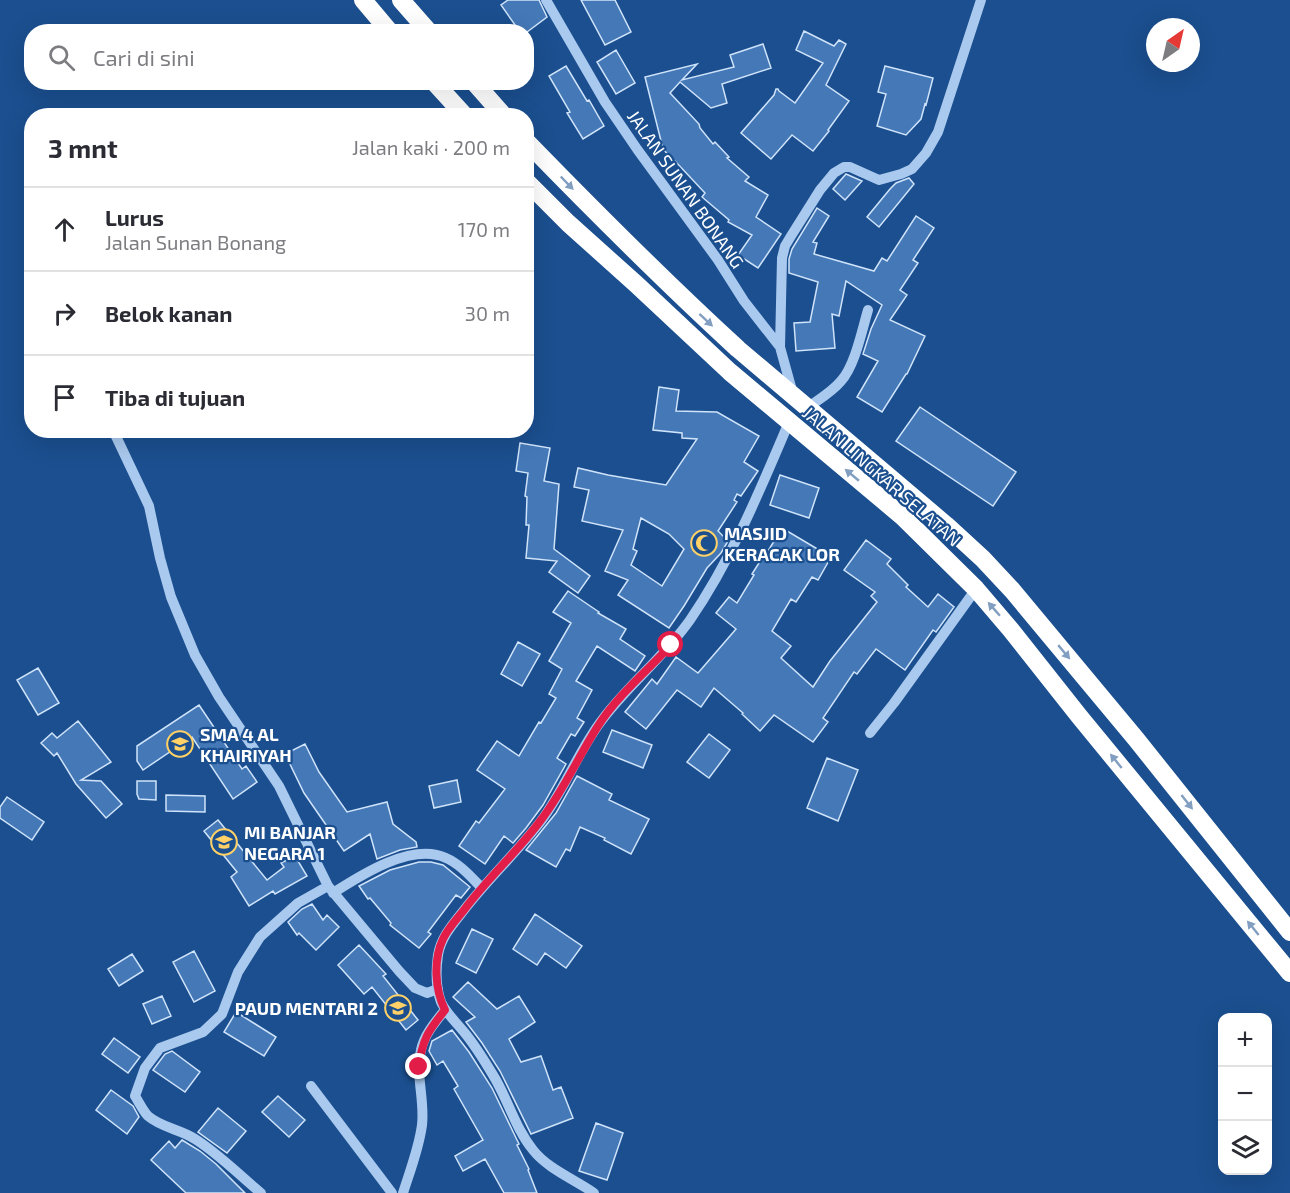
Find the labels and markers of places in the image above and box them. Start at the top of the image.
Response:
place label: MASJID KERACAK LOR [724,522,840,565]
mosque icon: MASJID KERACAK LOR [689,528,719,558]
place label: SMA 4 AL KHAIRIYAH [200,723,292,766]
school or university icon: SMA 4 AL KHAIRIYAH [165,729,195,759]
place label: MI BANJAR NEGARA 1 [244,821,336,864]
school or university icon: MI BANJAR NEGARA 1 [209,827,239,857]
school or university icon: PAUD MENTARI 2 [383,993,413,1023]
place label: PAUD MENTARI 2 [235,997,378,1019]

